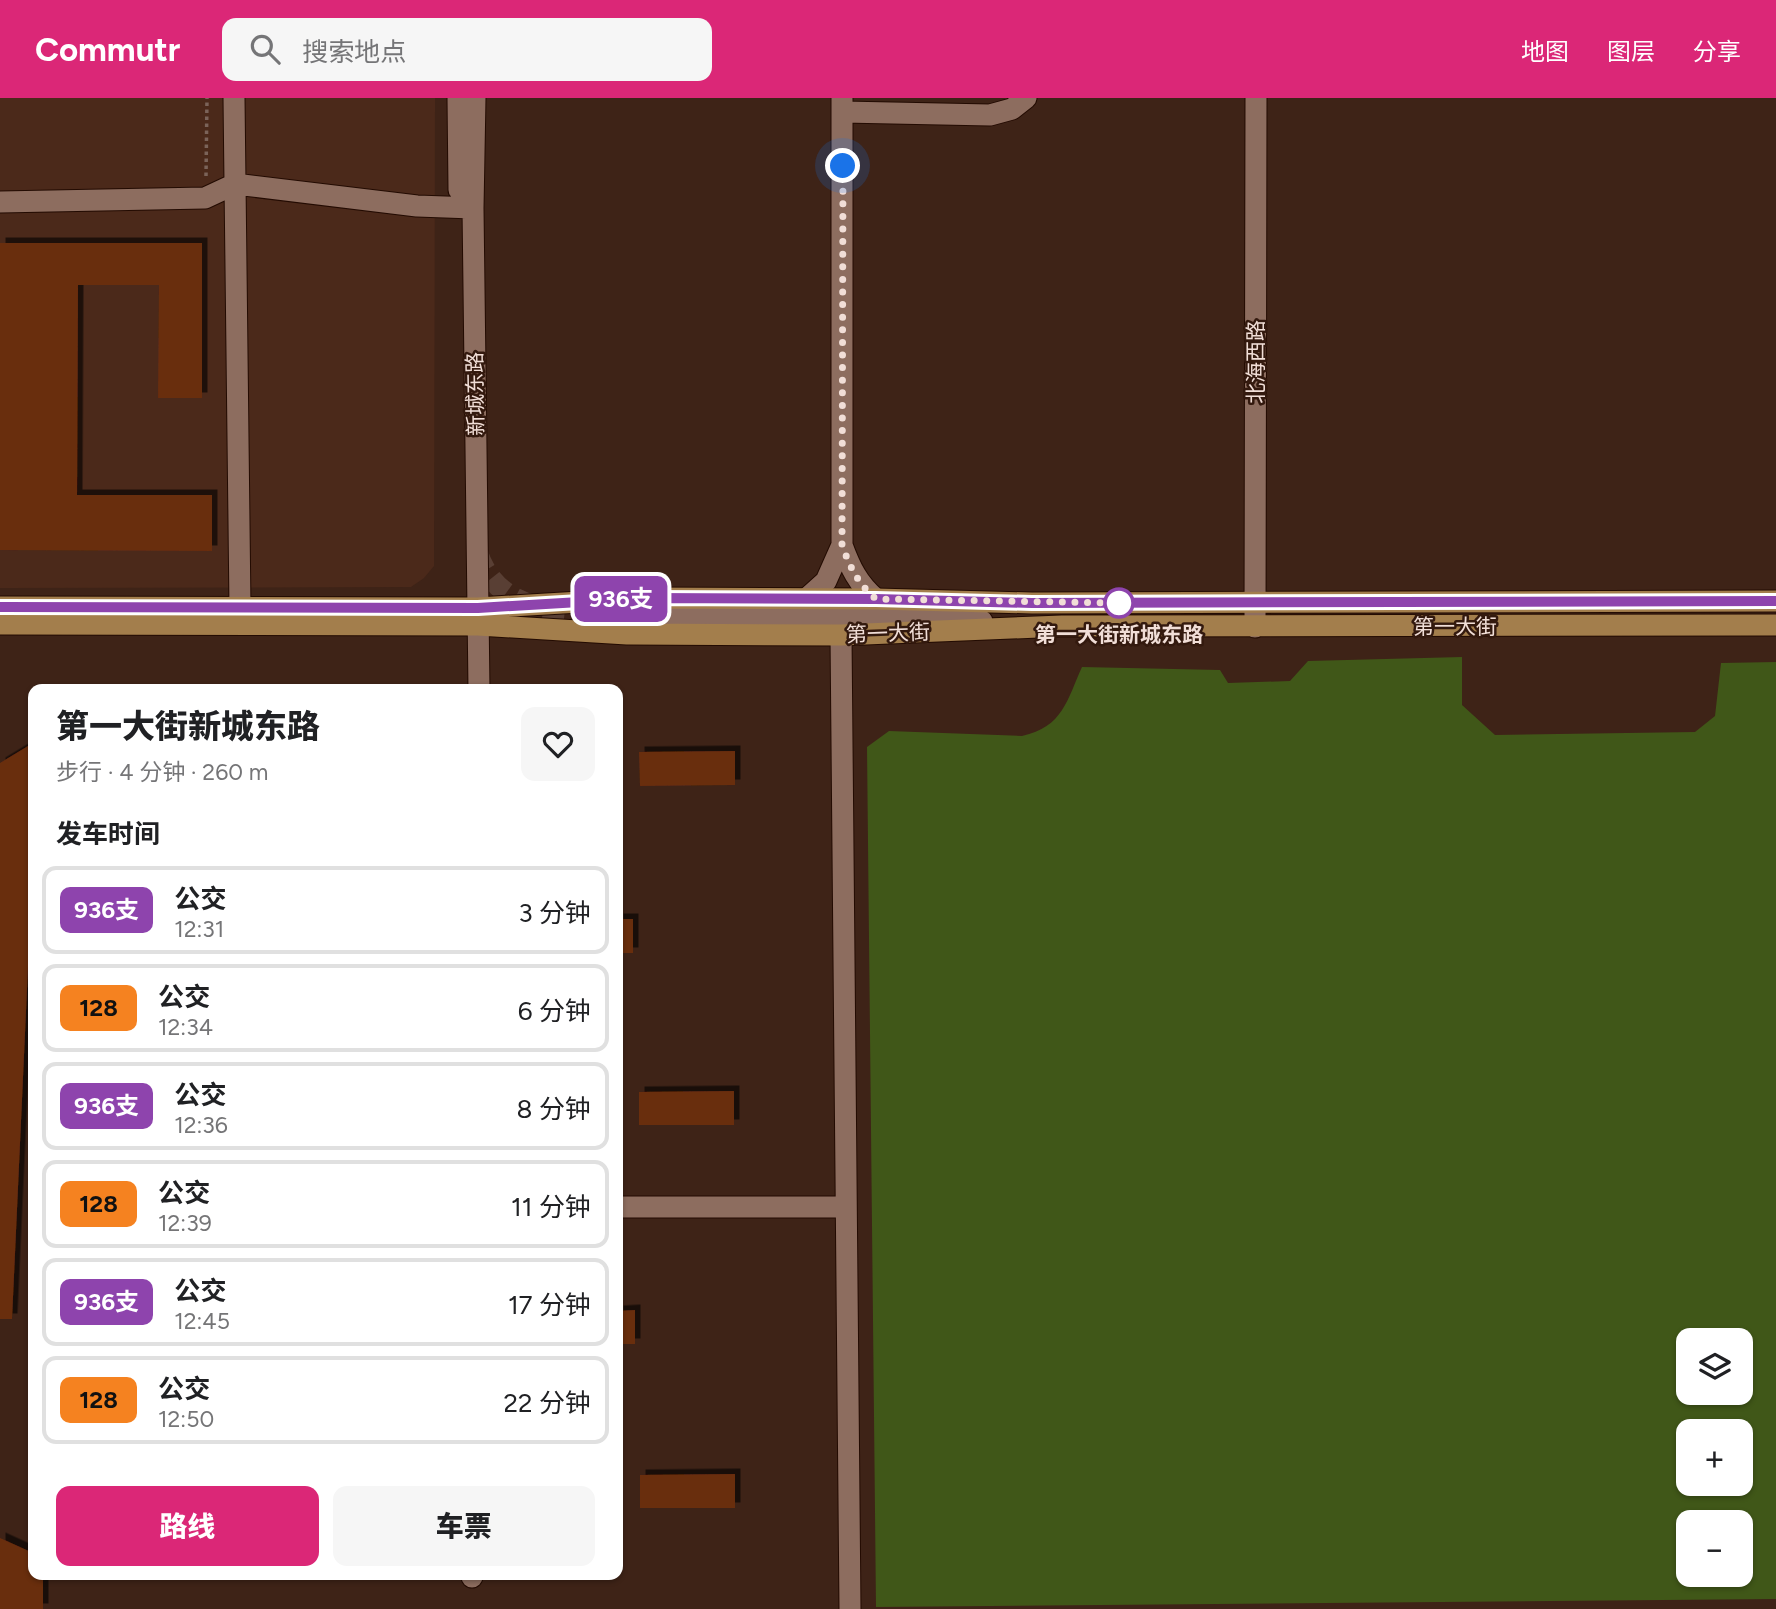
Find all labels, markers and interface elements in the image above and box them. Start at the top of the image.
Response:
search box [222,18,712,81]
text: Commutr [35,30,180,69]
icon: search [246,30,284,68]
text: 搜索地点 [302,36,406,68]
text: 地图 [1521,37,1569,66]
text: 图层 [1607,37,1655,66]
text: 分享 [1693,37,1741,66]
your location [825,148,860,183]
street label: 北海西路 [1243,320,1268,404]
street label: 新城东路 [462,352,488,436]
line badge: 936支 [572,576,670,622]
text: 936支 [588,584,654,613]
marker: 第一大街新城东路 [1104,588,1134,618]
street label: 第一大街 [1413,614,1497,639]
street label: 第一大街 [846,619,930,647]
place label: 第一大街新城东路 [1035,622,1203,647]
text: 第一大街新城东路 [56,707,320,746]
button: heart [521,707,595,781]
text: 步行 · 4 分钟 · 260 m [56,758,268,786]
text: 发车时间 [56,818,160,850]
text: 公交 [174,883,226,915]
text: 936支 [74,895,139,924]
text: 3 分钟 [518,897,591,929]
text: 12:31 [174,915,224,943]
text: 公交 [158,981,210,1013]
text: 128 [79,993,118,1022]
text: 6 分钟 [518,995,591,1027]
text: 12:34 [158,1013,213,1041]
text: 公交 [174,1079,226,1111]
text: 936支 [74,1091,139,1120]
text: 8 分钟 [517,1093,591,1125]
text: 12:36 [174,1111,228,1139]
text: 公交 [158,1177,210,1209]
text: 128 [79,1189,118,1218]
text: 11 分钟 [511,1191,591,1223]
text: 12:39 [158,1209,212,1237]
text: 公交 [174,1275,226,1307]
text: 936支 [74,1287,139,1316]
text: 17 分钟 [508,1289,591,1321]
text: 12:45 [174,1307,230,1335]
map controls [1676,1328,1753,1587]
button: layers [1676,1328,1753,1405]
text: 公交 [158,1373,210,1405]
text: 128 [79,1385,118,1414]
text: 22 分钟 [504,1387,591,1419]
text: 12:50 [158,1405,214,1433]
button: + [1676,1419,1753,1496]
button: 路线 [56,1486,319,1566]
button: 车票 [333,1486,595,1566]
button: − [1676,1510,1753,1587]

